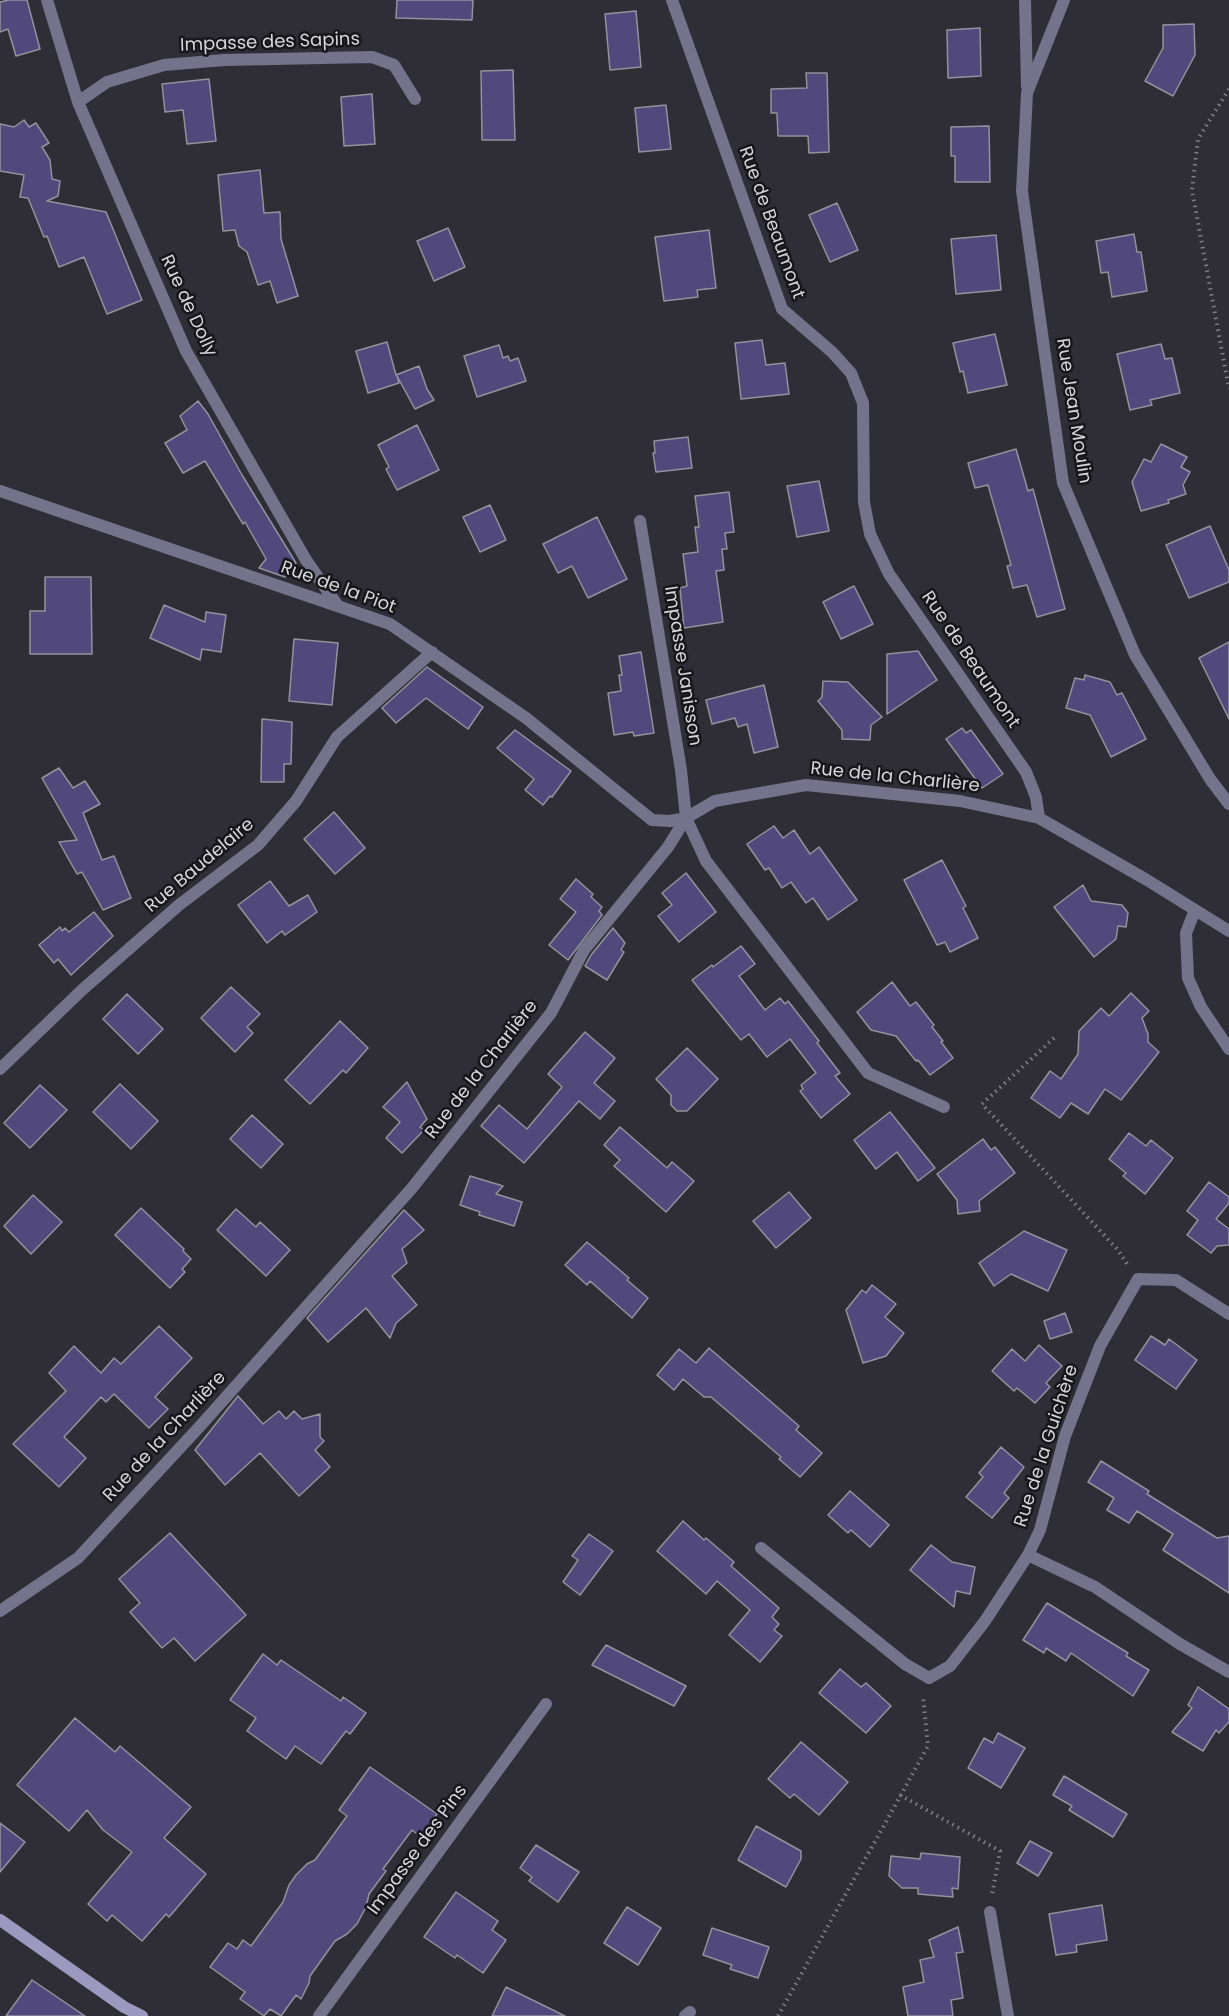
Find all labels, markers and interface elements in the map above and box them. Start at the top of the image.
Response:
street label: Impasse des Sapins [180,29,360,57]
street label: Rue de Beaumont [733,144,809,302]
street label: Rue de Dolly [155,252,221,360]
street label: Rue Jean Moulin [1051,337,1095,485]
street label: Rue de la Piot [278,557,398,619]
street label: Impasse Janisson [659,585,705,747]
street label: Rue de Beaumont [916,587,1024,733]
street label: Rue de la Charlière [809,758,981,798]
street label: Rue Baudelaire [141,814,259,918]
street label: Rue de la Charlière [421,996,543,1144]
street label: Rue de la Guichère [1011,1362,1083,1530]
street label: Rue de la Charlière [99,1367,231,1507]
street label: Impasse des Pins [364,1781,472,1919]

